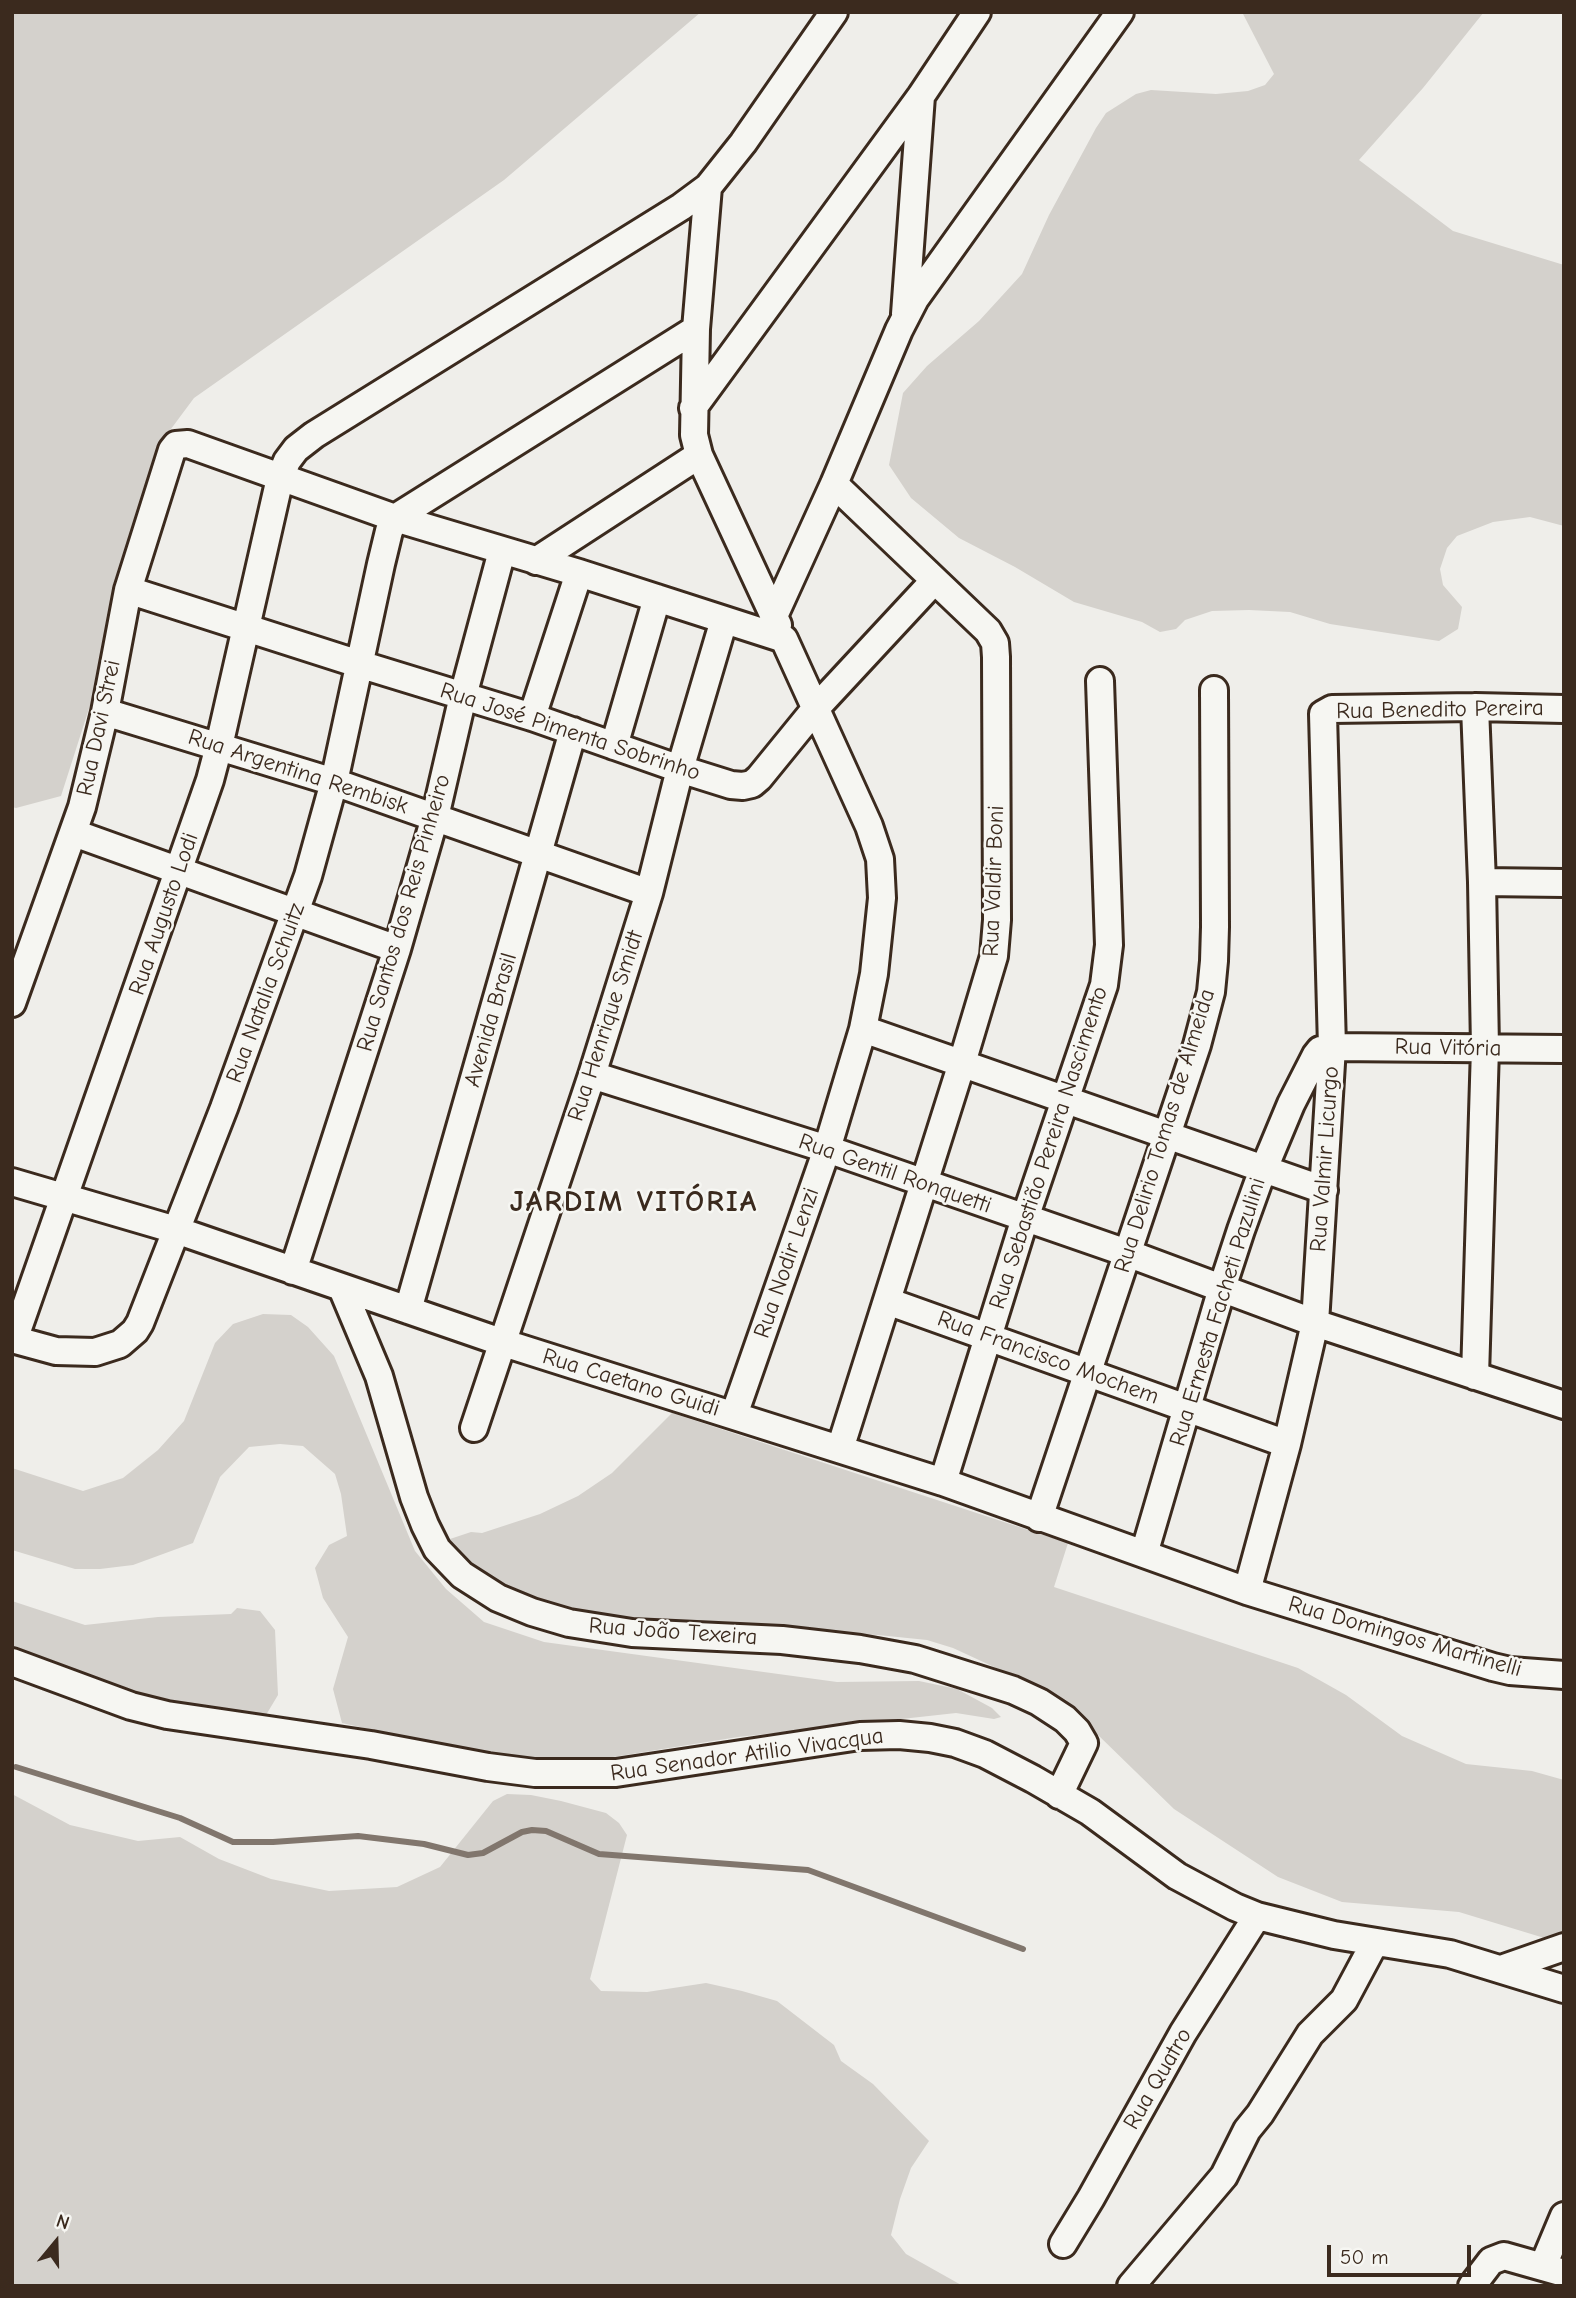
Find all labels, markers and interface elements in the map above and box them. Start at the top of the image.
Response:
street label: Rua Davi Strei [71,657,127,799]
street label: Rua José Pimenta Sobrinho [436,677,704,787]
street label: Rua Benedito Pereira [1336,694,1544,726]
street label: Rua Argentina Rembisk [185,723,411,821]
street label: Rua Santos dos Reis Pinheiro [351,771,457,1055]
street label: Rua Valdir Boni [978,805,1010,957]
street label: Rua Augusto Lodi [123,829,205,999]
street label: Rua Natalia Schuitz [221,899,311,1087]
street label: Rua Henrique Smidt [562,927,650,1125]
street label: Avenida Brasil [459,950,523,1090]
street label: Rua Sebastião Pereira Nascimento [984,983,1114,1313]
street label: Rua Delirio Tomas de Almeida [1109,986,1221,1276]
street label: Rua Vitória [1394,1033,1502,1063]
street label: Rua Valmir Licurgo [1305,1065,1345,1253]
street label: Rua Gentil Ronquetti [795,1128,995,1220]
street label: Rua Ernesta Facheti Pazulini [1164,1174,1272,1450]
street label: Rua Nodir Lenzi [748,1184,826,1342]
district label: JARDIM VITÓRIA [511,1185,757,1221]
street label: Rua Francisco Mochem [933,1305,1163,1411]
street label: Rua Caetano Guidi [539,1343,723,1423]
street label: Rua Domingos Martinelli [1285,1590,1525,1684]
street label: Rua João Texeira [588,1612,758,1652]
street label: Rua Senador Atilio Vivacqua [609,1722,885,1788]
street label: Rua Quatro [1118,2023,1198,2135]
north arrow [21,2207,91,2277]
text: N [53,2210,72,2235]
scale bar [1331,2232,1474,2276]
text: 50 m [1340,2245,1389,2269]

